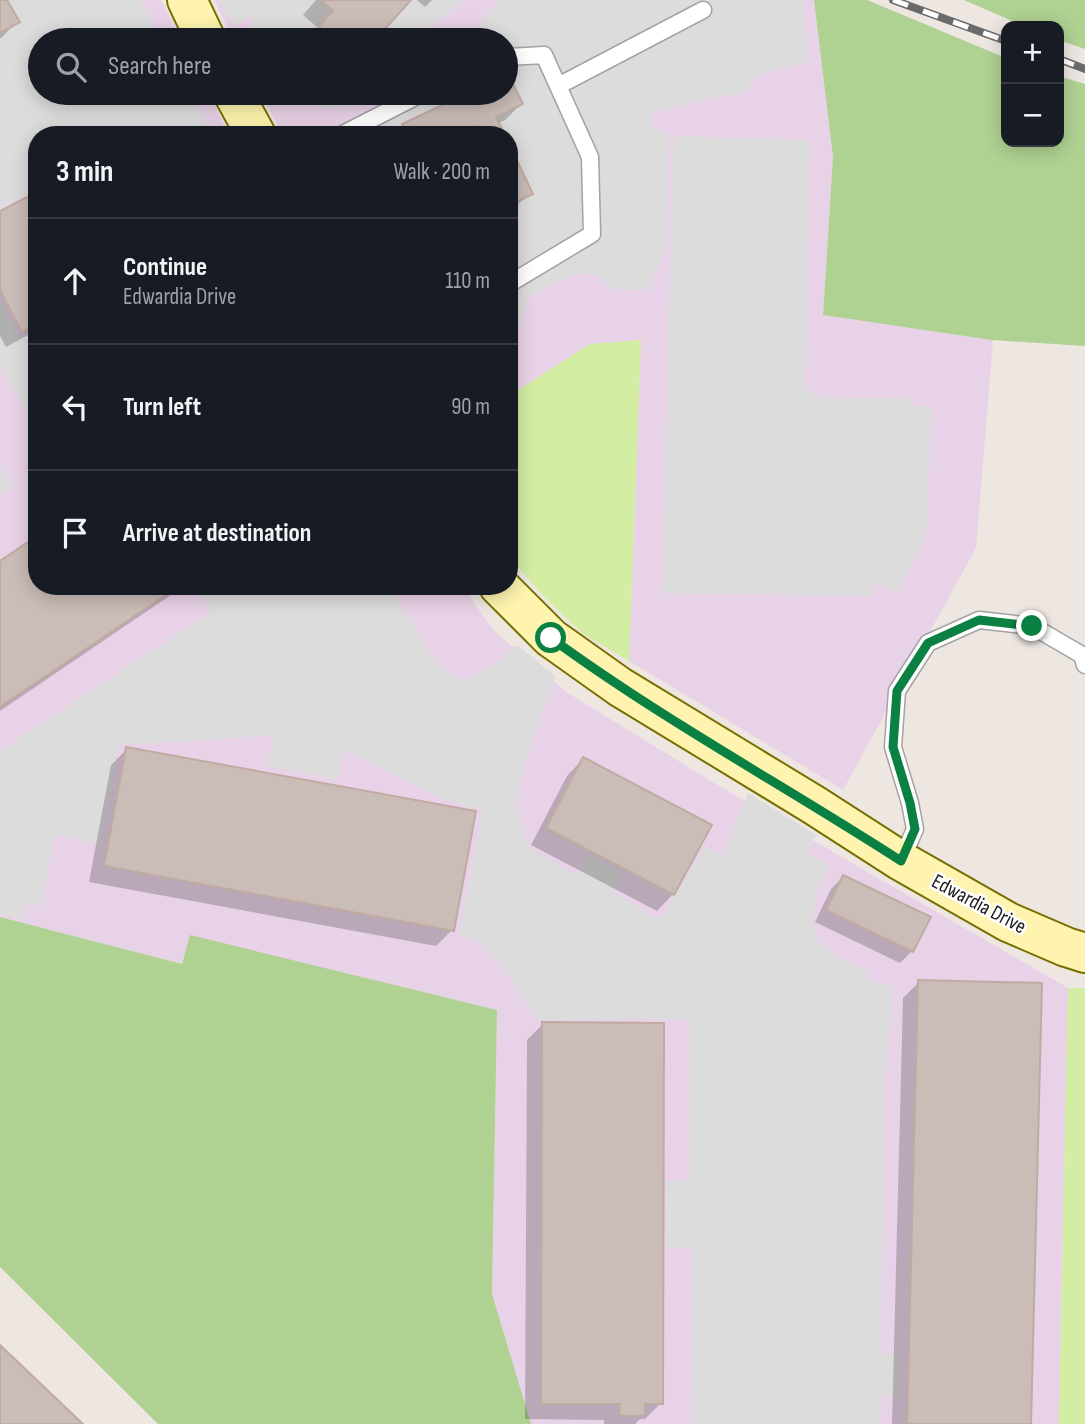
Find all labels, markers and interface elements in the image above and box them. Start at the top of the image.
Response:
map controls [1001,21,1064,147]
button: + [1001,21,1064,84]
search box [28,28,518,105]
icon: search [52,48,90,86]
text: Search here [108,51,211,82]
button: − [1001,84,1064,147]
text: 3 min [56,154,113,190]
text: Walk · 200 m [393,158,490,186]
text: Continue [123,252,207,283]
icon: ahead [56,262,94,300]
text: 110 m [445,267,490,295]
text: Edwardia Drive [123,283,236,311]
icon: left [56,388,94,426]
text: Turn left [123,392,201,423]
text: 90 m [451,393,490,421]
icon: arrive [56,514,94,552]
text: Arrive at destination [123,518,311,549]
route end [1016,610,1047,641]
route start [535,622,566,653]
street label: Edwardia Drive [928,869,1030,939]

